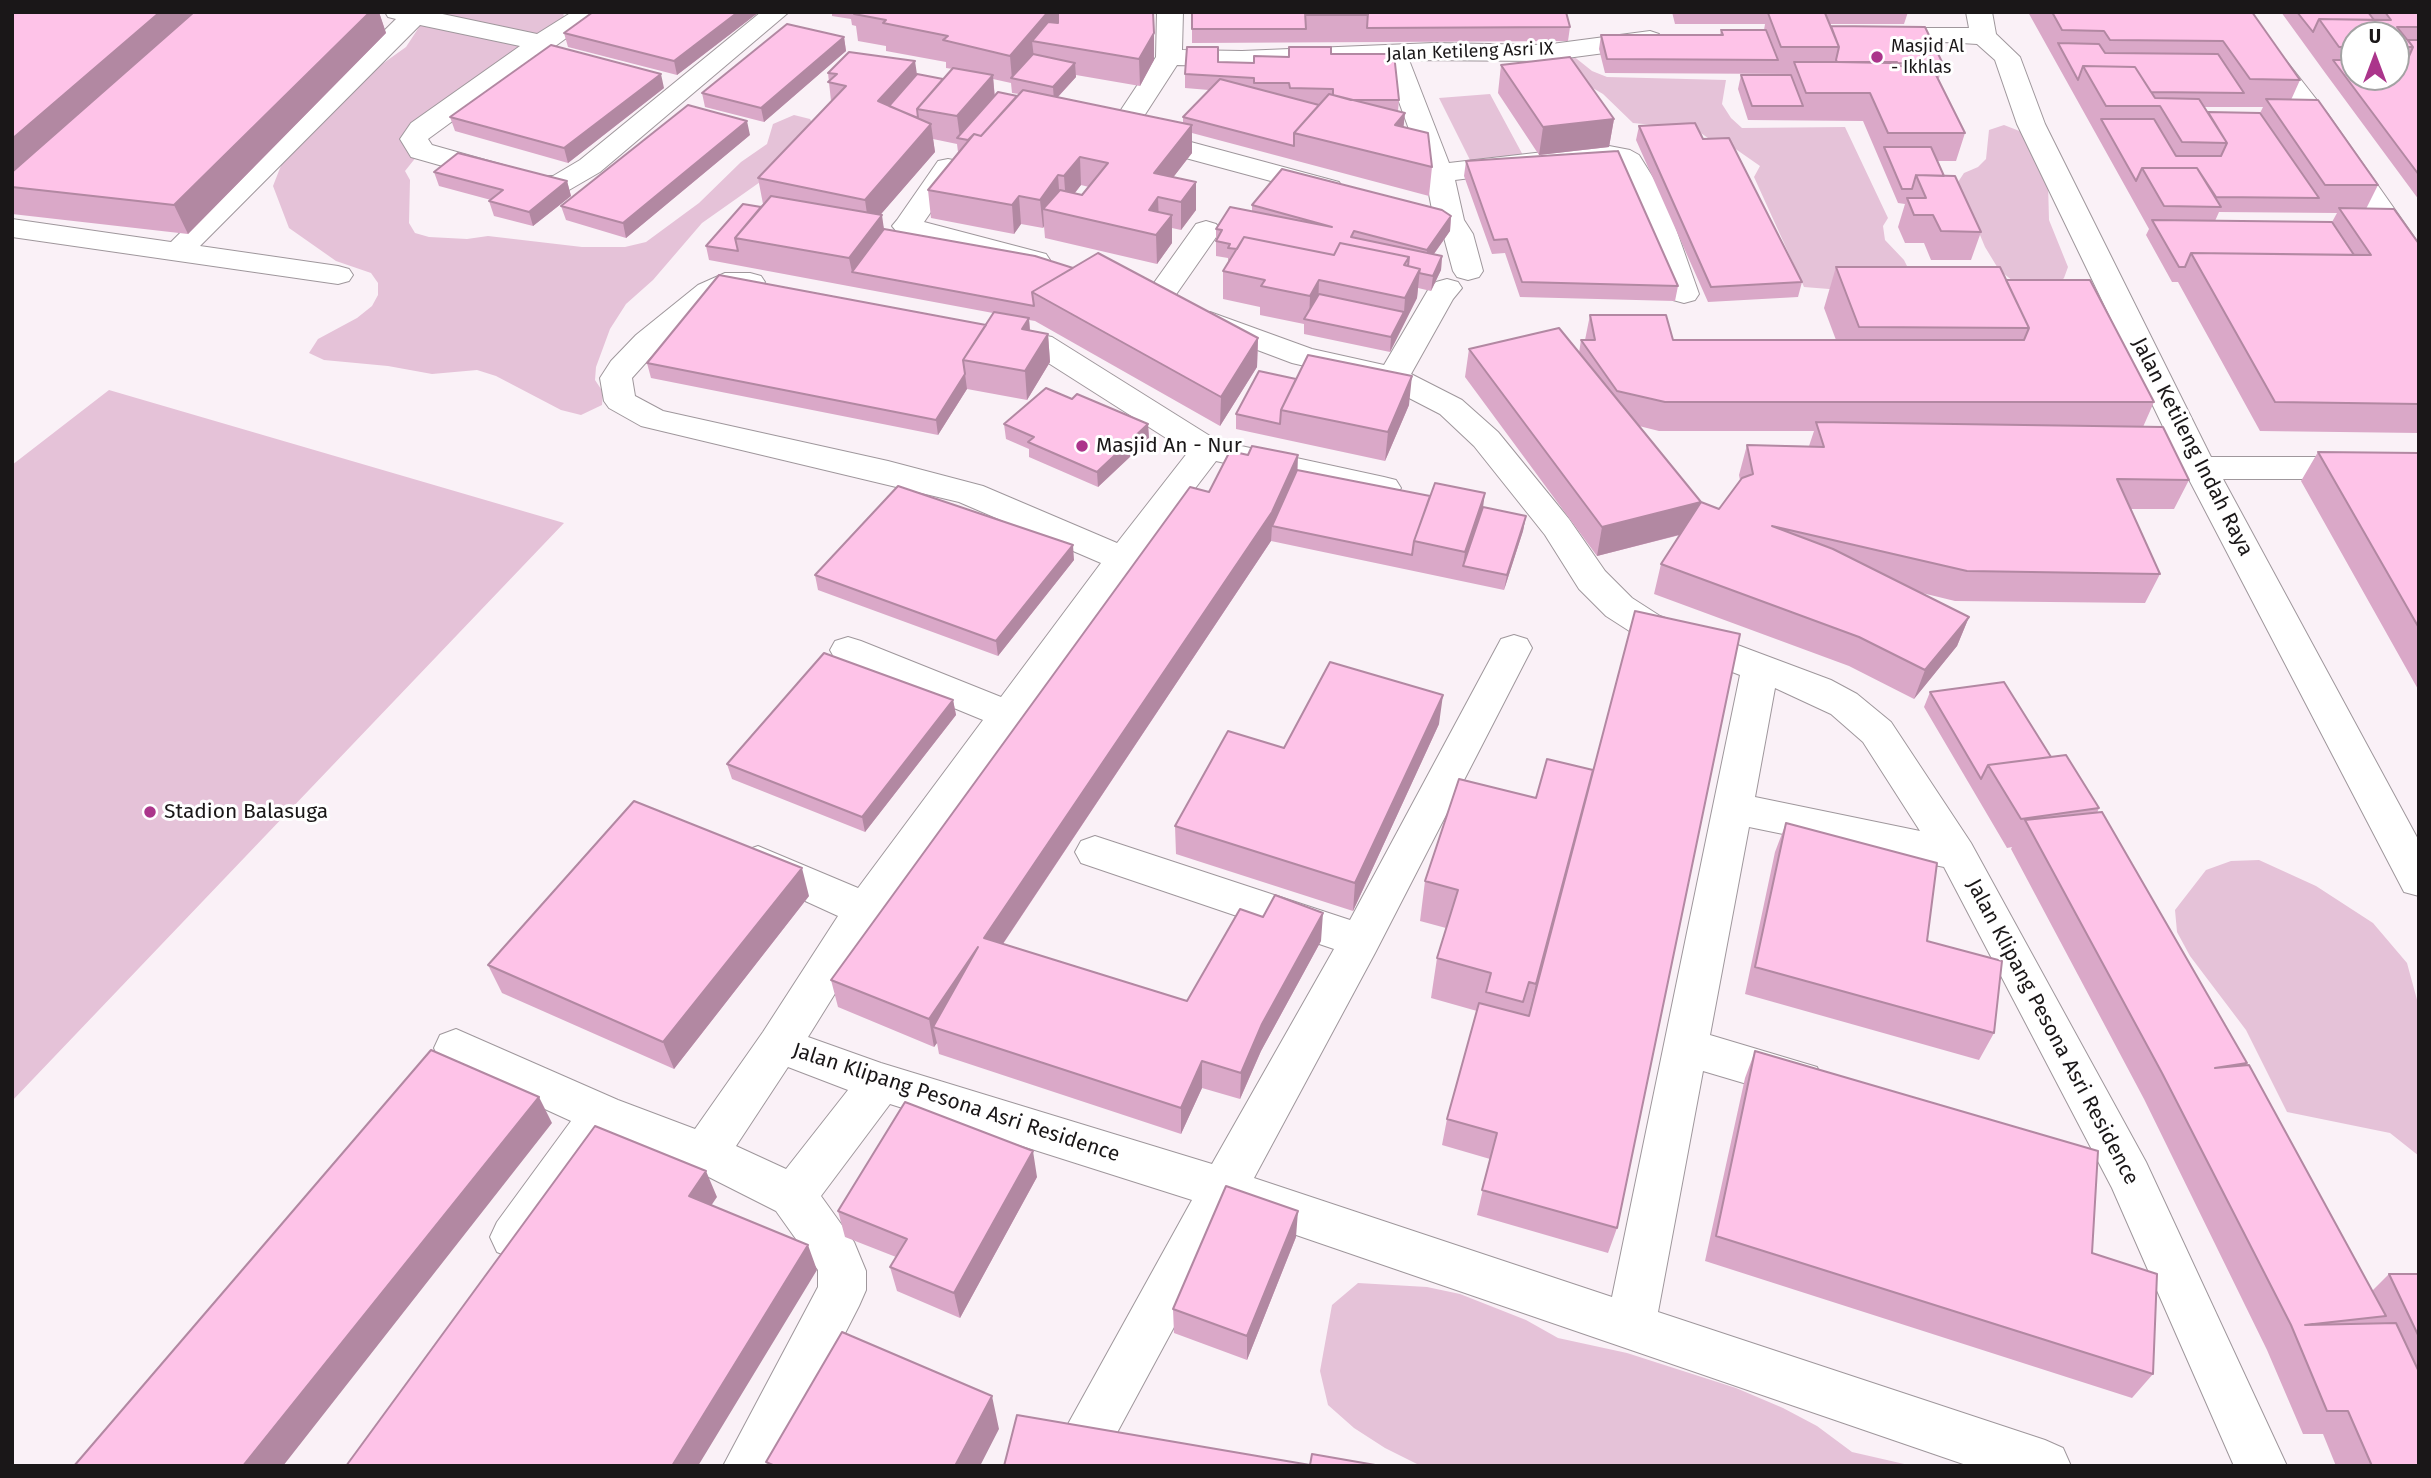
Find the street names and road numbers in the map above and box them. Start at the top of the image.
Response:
street label: Jalan Ketileng Asri IX [1386,38,1554,66]
street label: Jalan Ketileng Indah Raya [2126,334,2258,560]
street label: Jalan Klipang Pesona Asri Residence [1960,875,2144,1189]
street label: Jalan Klipang Pesona Asri Residence [789,1038,1123,1168]

